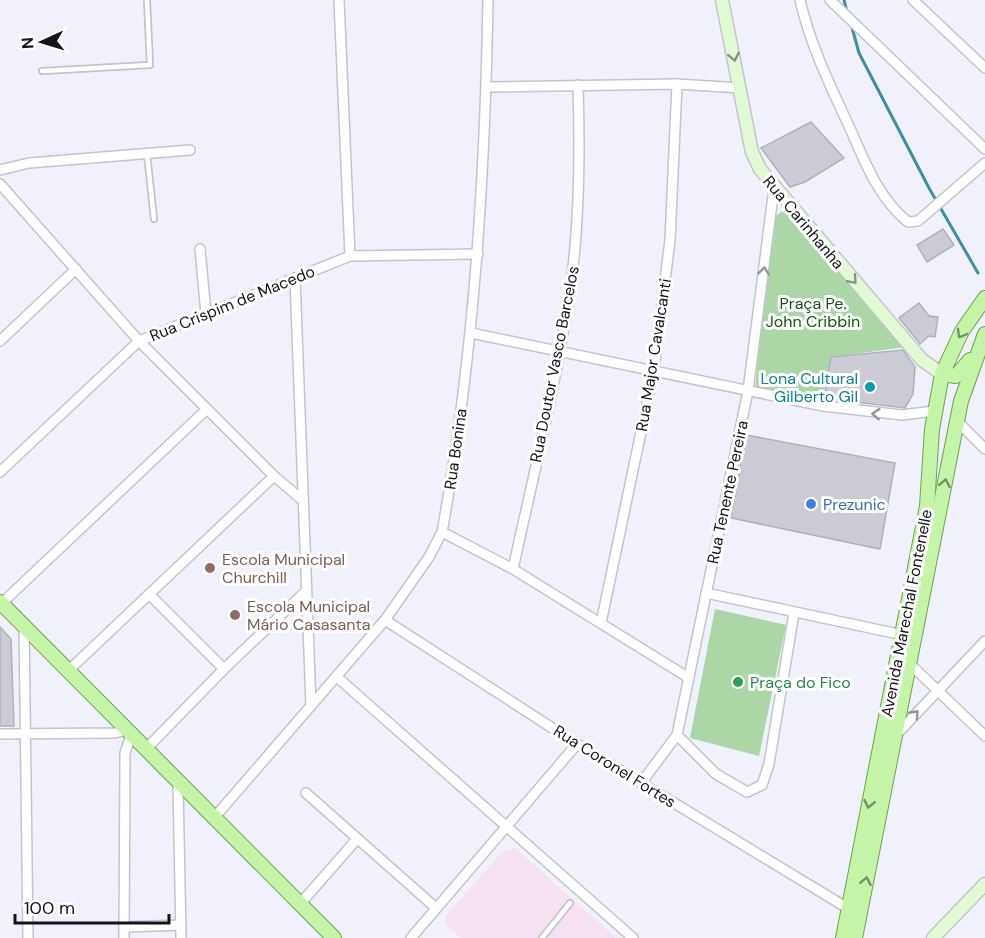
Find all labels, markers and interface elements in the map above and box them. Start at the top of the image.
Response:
north arrow [12,12,72,72]
text: N [17,36,38,50]
one-way arrow [727,52,740,62]
street label: Rua Carinhanha [758,171,849,273]
street label: Rua Crispim de Macedo [146,261,318,346]
street label: Rua Doutor Vasco Barcelos [525,264,584,464]
one-way arrow [757,267,770,276]
one-way arrow [846,273,857,284]
street label: Rua Major Cavalcanti [631,277,676,433]
park label: Praça Pe. John Cribbin [766,293,860,332]
one-way arrow [956,328,968,338]
place label: Lona Cultural Gilberto Gil [760,368,858,407]
marker: Lona Cultural Gilberto Gil [863,380,877,394]
street label: Rua Bonina [439,407,472,491]
one-way arrow [872,407,881,420]
street label: Rua Tenente Pereira [702,418,753,566]
one-way arrow [938,479,951,489]
place label: Prezunic [823,494,886,515]
marker: Prezunic [804,497,818,511]
street label: Avenida Marechal Fontenelle [876,507,937,719]
place label: Escola Municipal Churchill [222,549,345,588]
marker: Escola Municipal Churchill [203,561,217,575]
place label: Escola Municipal Mário Casasanta [247,596,370,635]
marker: Escola Municipal Mário Casasanta [228,608,242,622]
place label: Praça do Fico [750,672,851,693]
marker: Praça do Fico [731,675,745,689]
one-way arrow [908,710,919,720]
street label: Rua Coronel Fortes [550,720,680,813]
one-way arrow [863,799,876,809]
one-way arrow [859,876,872,886]
scale bar [15,887,170,925]
text: 100 m [24,896,75,920]

